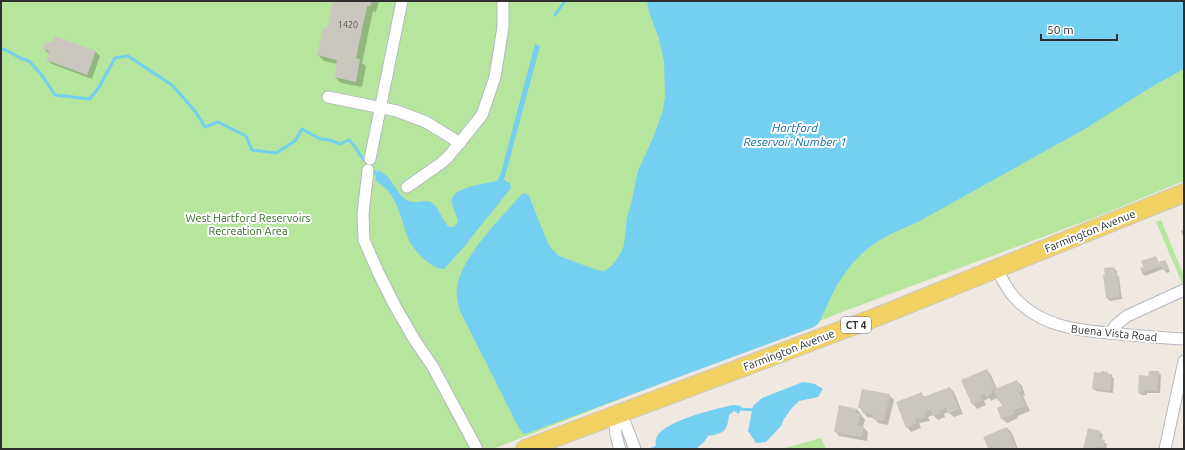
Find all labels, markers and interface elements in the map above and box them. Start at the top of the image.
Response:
scale bar [1041,16,1117,42]
house number: 1420 [338,20,358,30]
text: 50 m [1047,23,1074,36]
water label: Hartford Reservoir Number 1 [743,121,847,148]
street label: Farmington Avenue [1043,207,1137,255]
park label: West Hartford Reservoirs Recreation Area [186,212,311,237]
road number: CT 4 [841,317,871,333]
street label: Buena Vista Road [1070,323,1158,343]
street label: Farmington Avenue [742,327,836,373]

